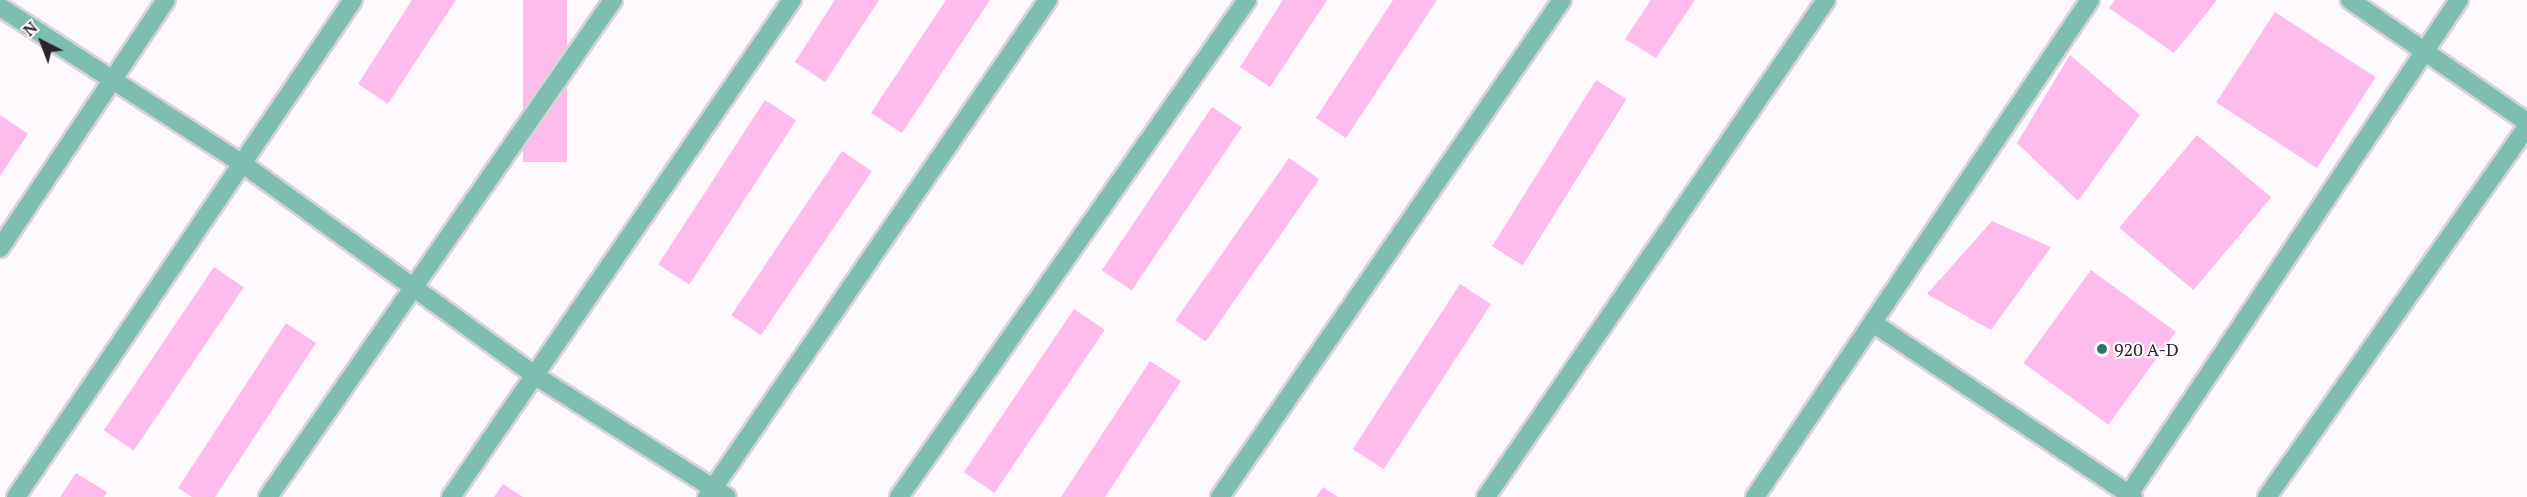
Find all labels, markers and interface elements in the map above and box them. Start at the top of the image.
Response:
north arrow [12,12,72,72]
text: N [18,16,42,41]
place label: 920 A-D [2114,338,2179,360]
marker: 920 A-D [2095,342,2109,356]

